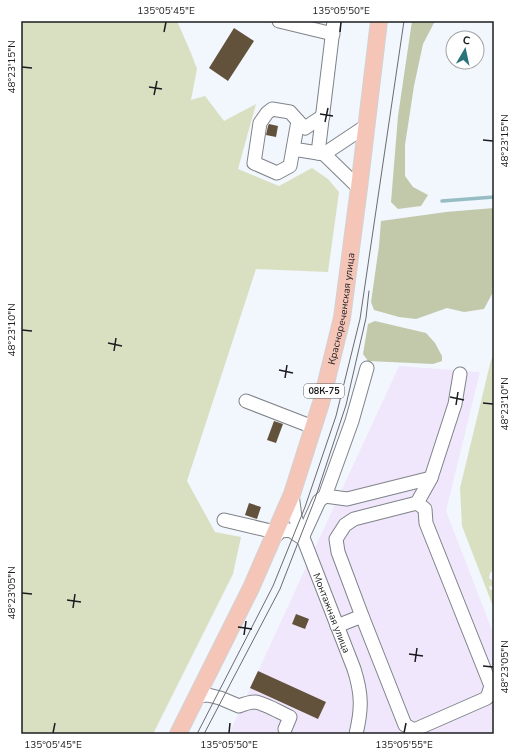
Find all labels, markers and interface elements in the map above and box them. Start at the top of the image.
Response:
text: 135°05'45"E [137,4,195,18]
text: 135°05'50"E [312,4,370,18]
north arrow [445,30,485,70]
text: С [462,33,472,49]
text: 48°23'15"N [5,40,19,94]
text: 48°23'15"N [498,114,512,168]
street label: Краснореченская улица [325,252,358,366]
text: 48°23'10"N [5,303,19,357]
text: 48°23'10"N [498,377,512,431]
road number: 08К-75 [304,384,344,398]
text: 48°23'05"N [5,566,19,620]
street label: Монтажная улица [309,571,353,655]
text: 48°23'05"N [498,640,512,694]
text: 135°05'45"E [24,738,82,752]
text: 135°05'50"E [200,738,258,752]
text: 135°05'55"E [375,738,433,752]

